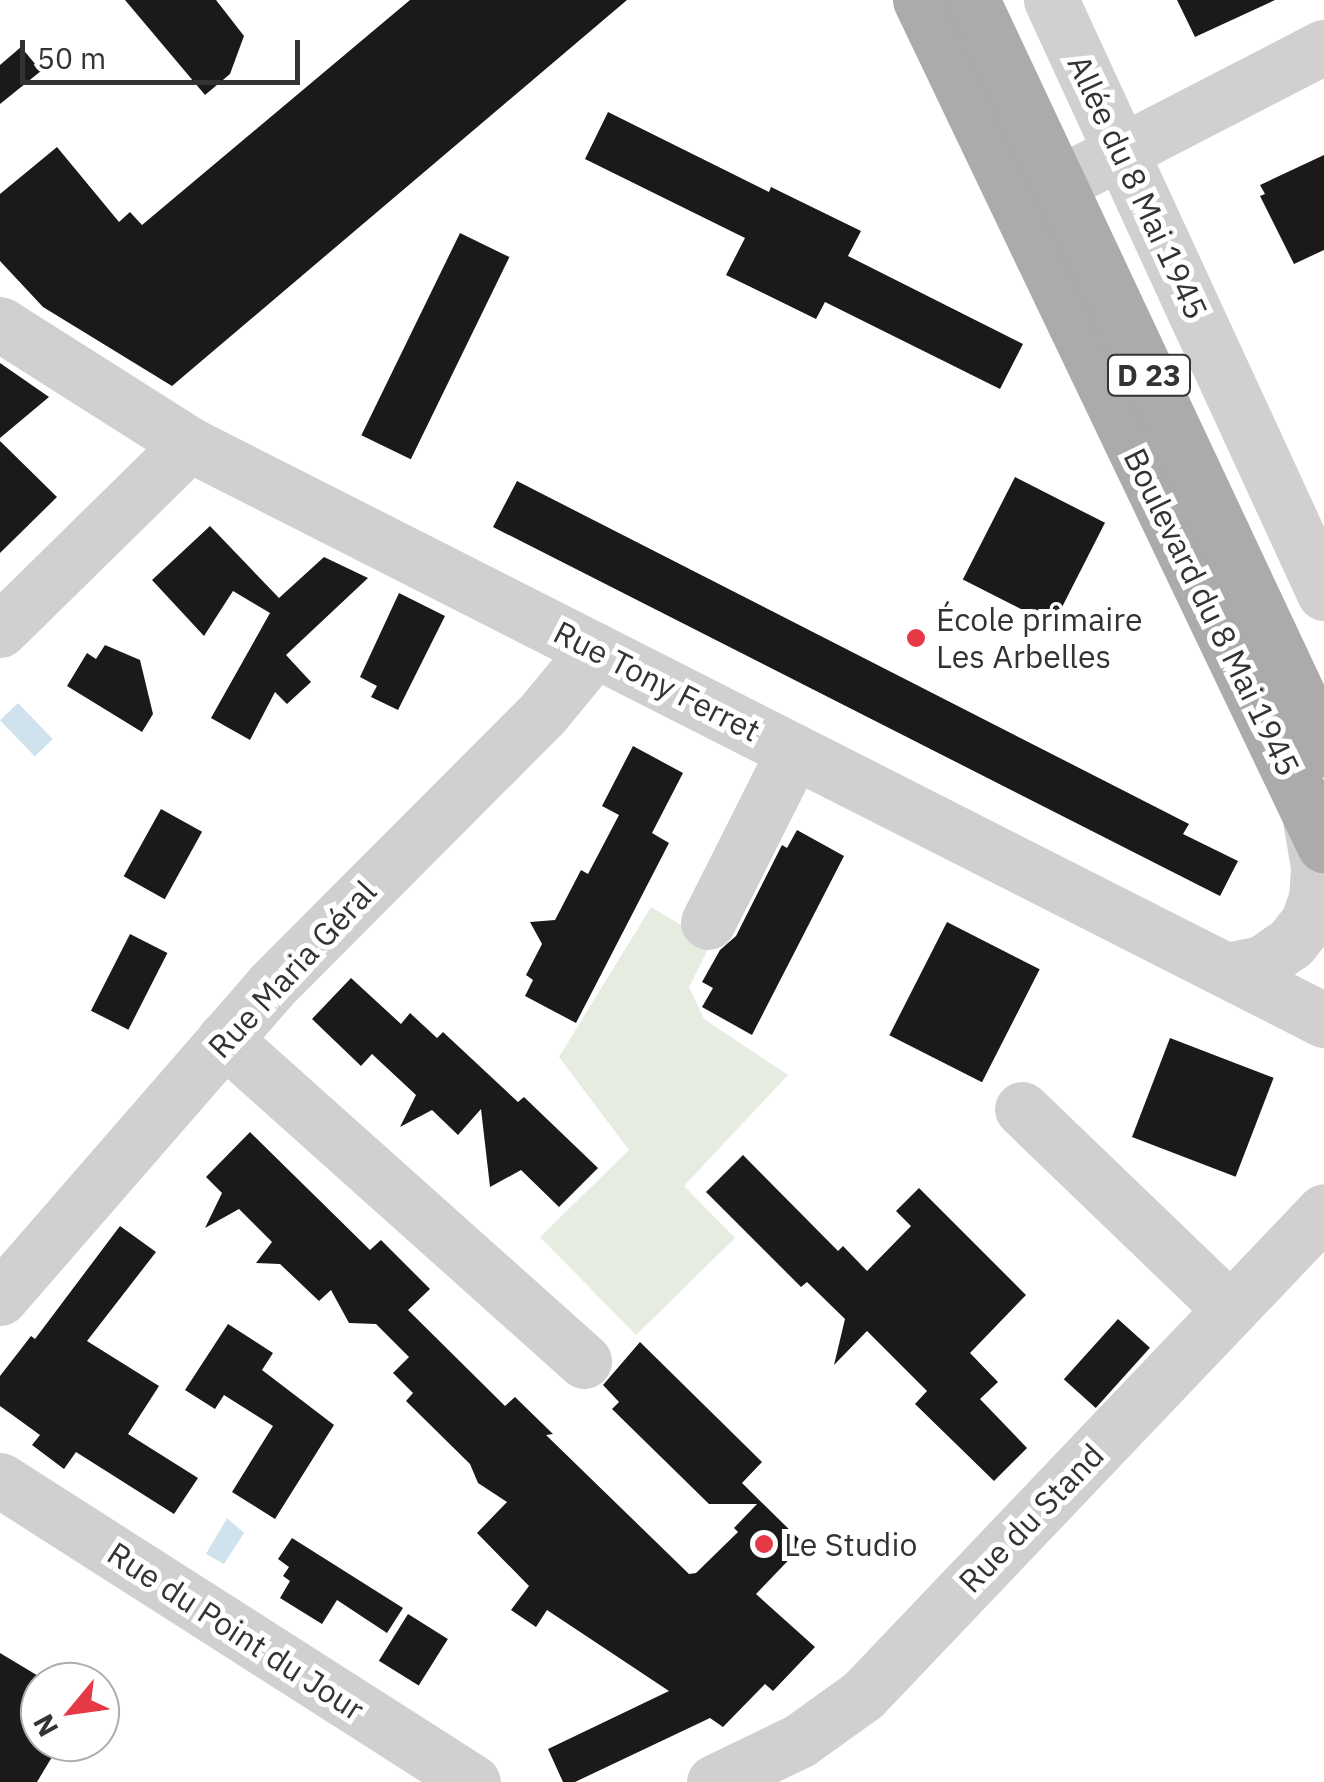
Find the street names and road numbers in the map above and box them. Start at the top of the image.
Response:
street label: Allée du 8 Mai 1945 [1060,49,1216,325]
road number: D 23 [1106,350,1192,400]
street label: Boulevard du 8 Mai 1945 [1116,442,1308,782]
street label: Rue Tony Ferret [548,613,766,749]
street label: Rue Maria Géral [200,872,384,1066]
street label: Rue du Stand [951,1436,1111,1600]
street label: Rue du Point du Jour [101,1534,371,1728]

